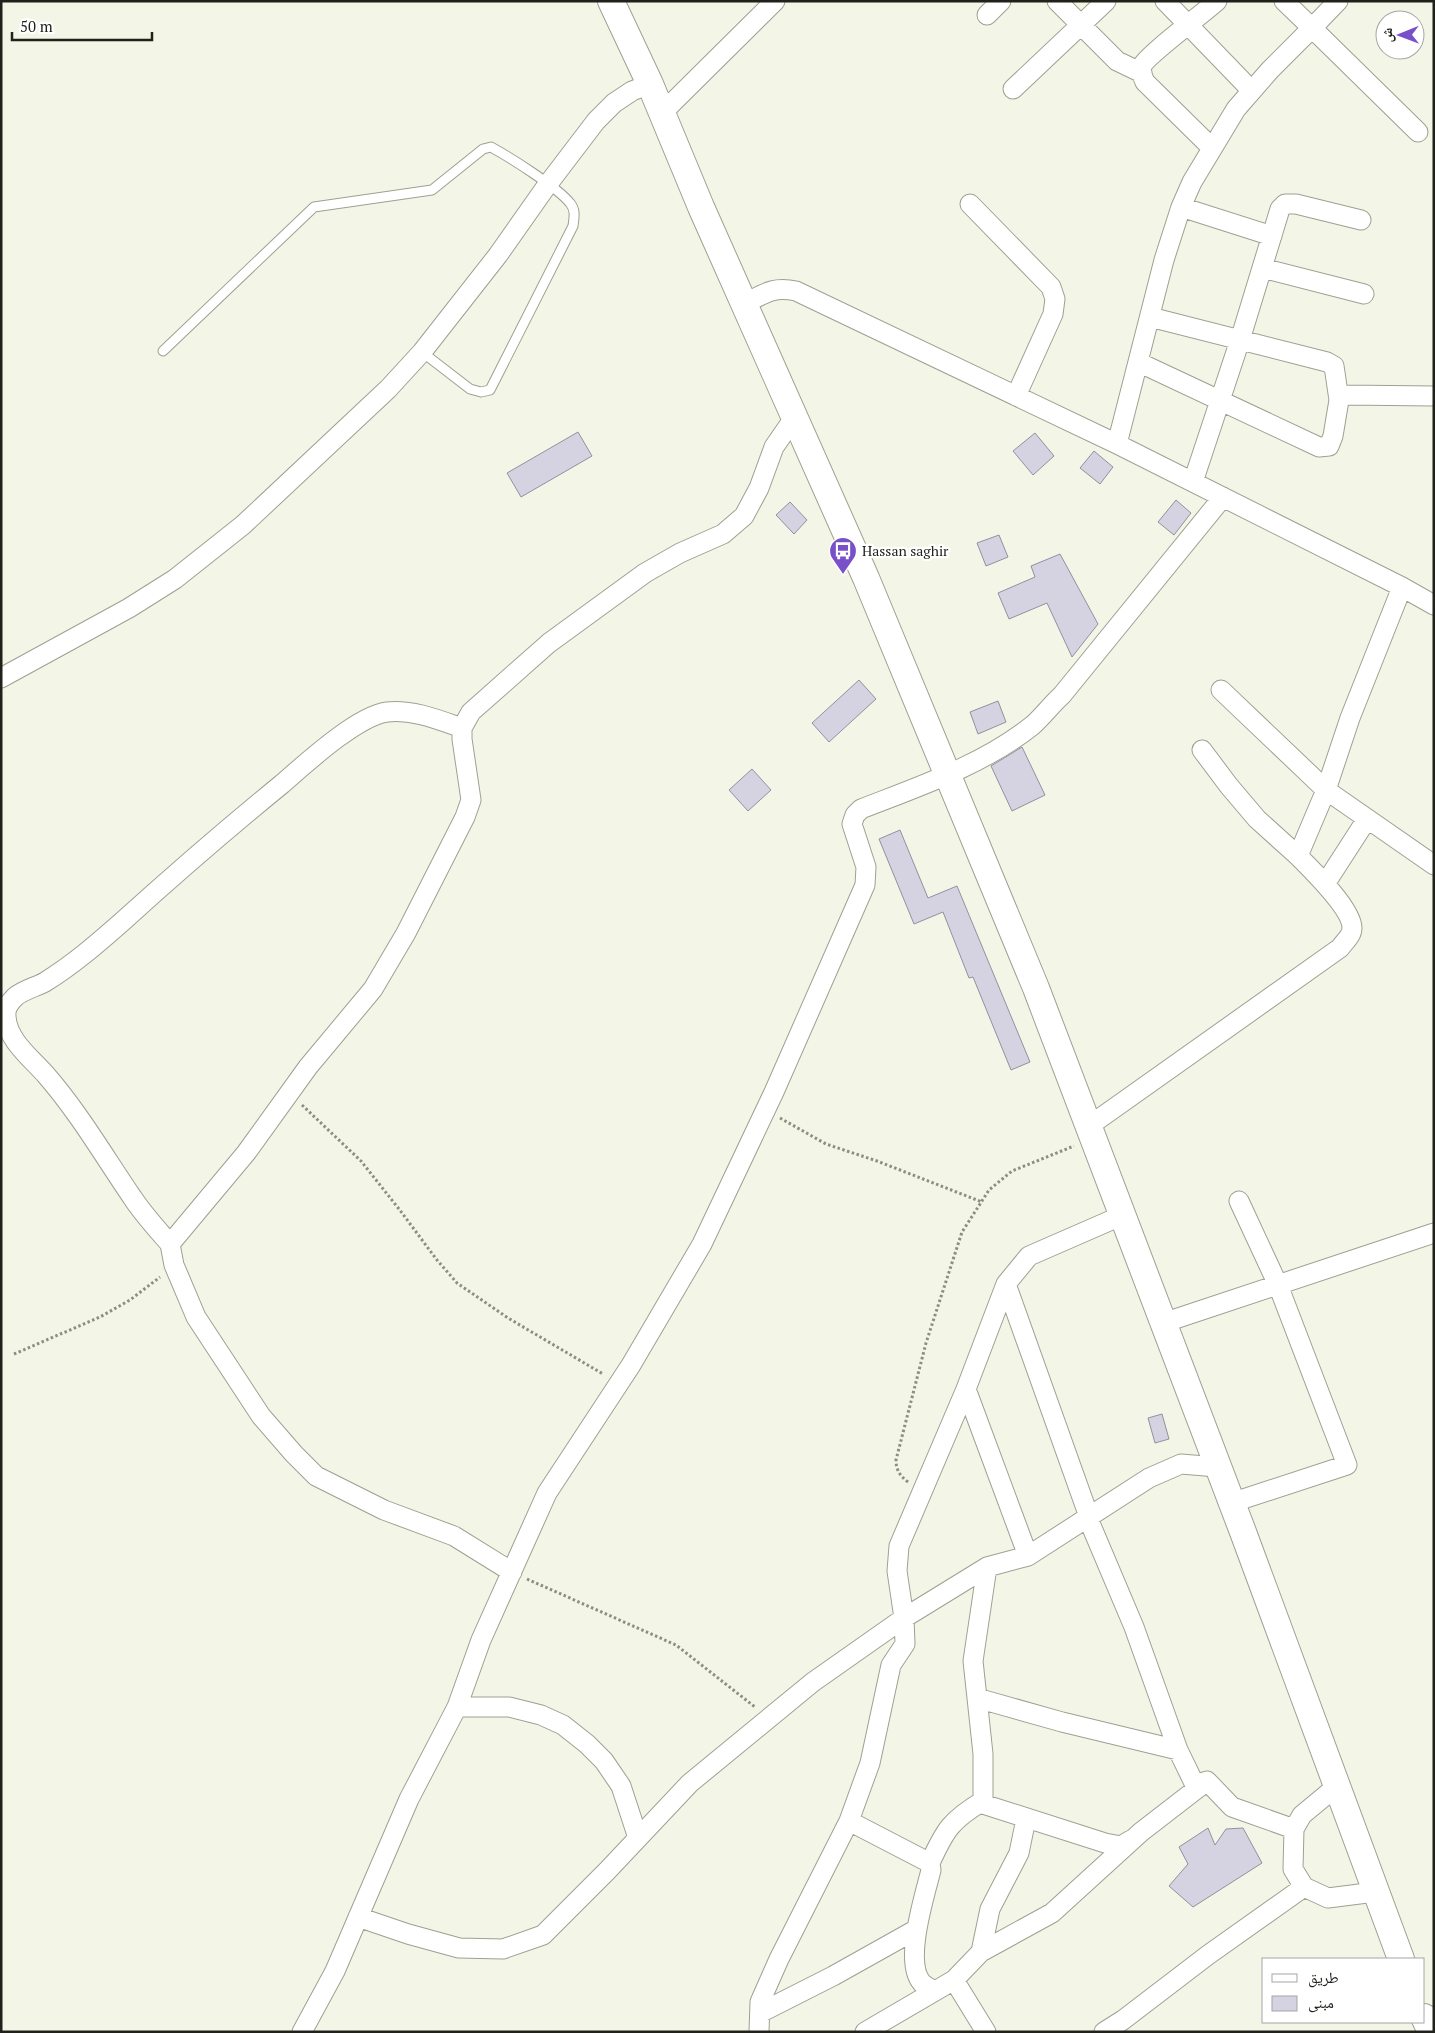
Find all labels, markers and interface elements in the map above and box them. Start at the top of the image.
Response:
scale bar [12,10,152,42]
north arrow [1375,10,1425,60]
text: 50 m [20,16,53,36]
text: ش [1377,28,1396,43]
bus stop icon: Hassan saghir [828,536,858,575]
place label: Hassan saghir [862,541,949,560]
legend [1262,1958,1425,2023]
text: طريق [1308,1967,1339,1988]
text: مبنى [1308,1992,1334,2013]

